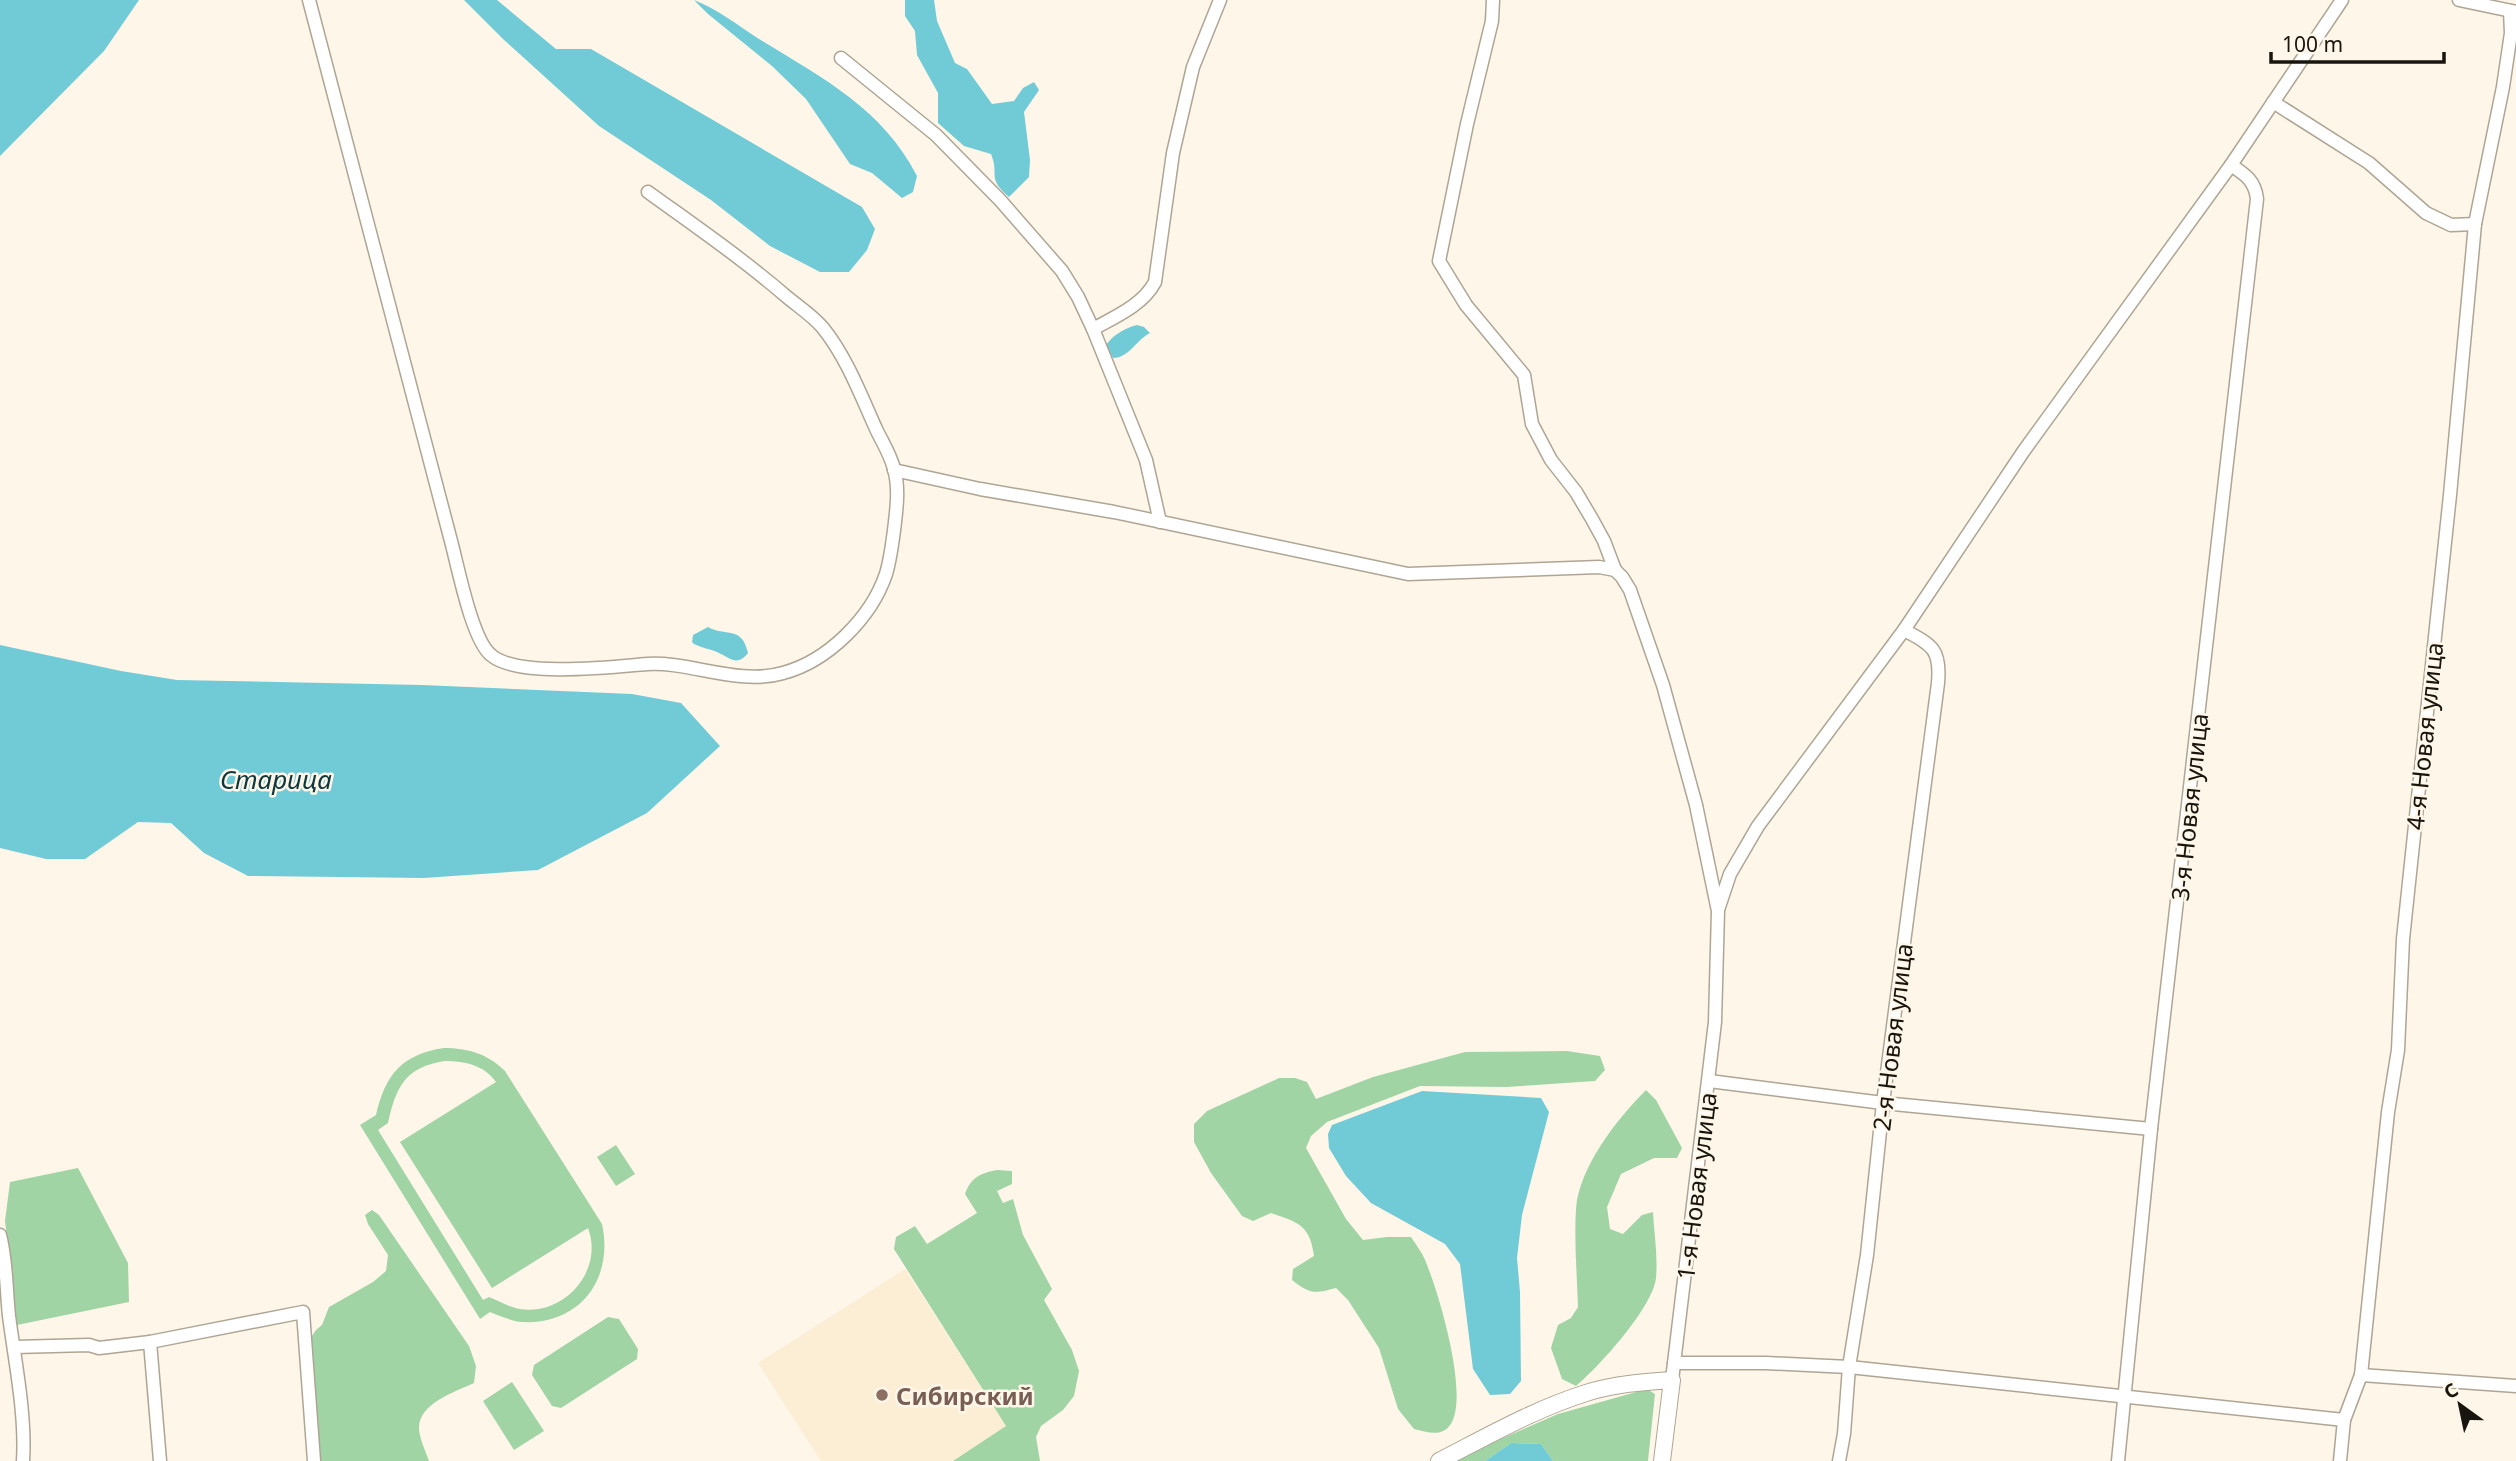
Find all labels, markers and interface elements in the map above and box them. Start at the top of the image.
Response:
scale bar [2271,21,2444,65]
text: 100 m [2282,30,2343,58]
street label: 4-я Новая улица [2398,640,2450,832]
street label: 3-я Новая улица [2163,711,2215,903]
water label: Старица [220,761,332,797]
street label: 2-я Новая улица [1864,941,1920,1133]
street label: 1-я Новая улица [1668,1090,1724,1282]
north arrow [2425,1370,2495,1440]
text: С [2439,1376,2463,1405]
place label: Сибирский [896,1379,1034,1412]
marker: Сибирский [874,1387,890,1403]

